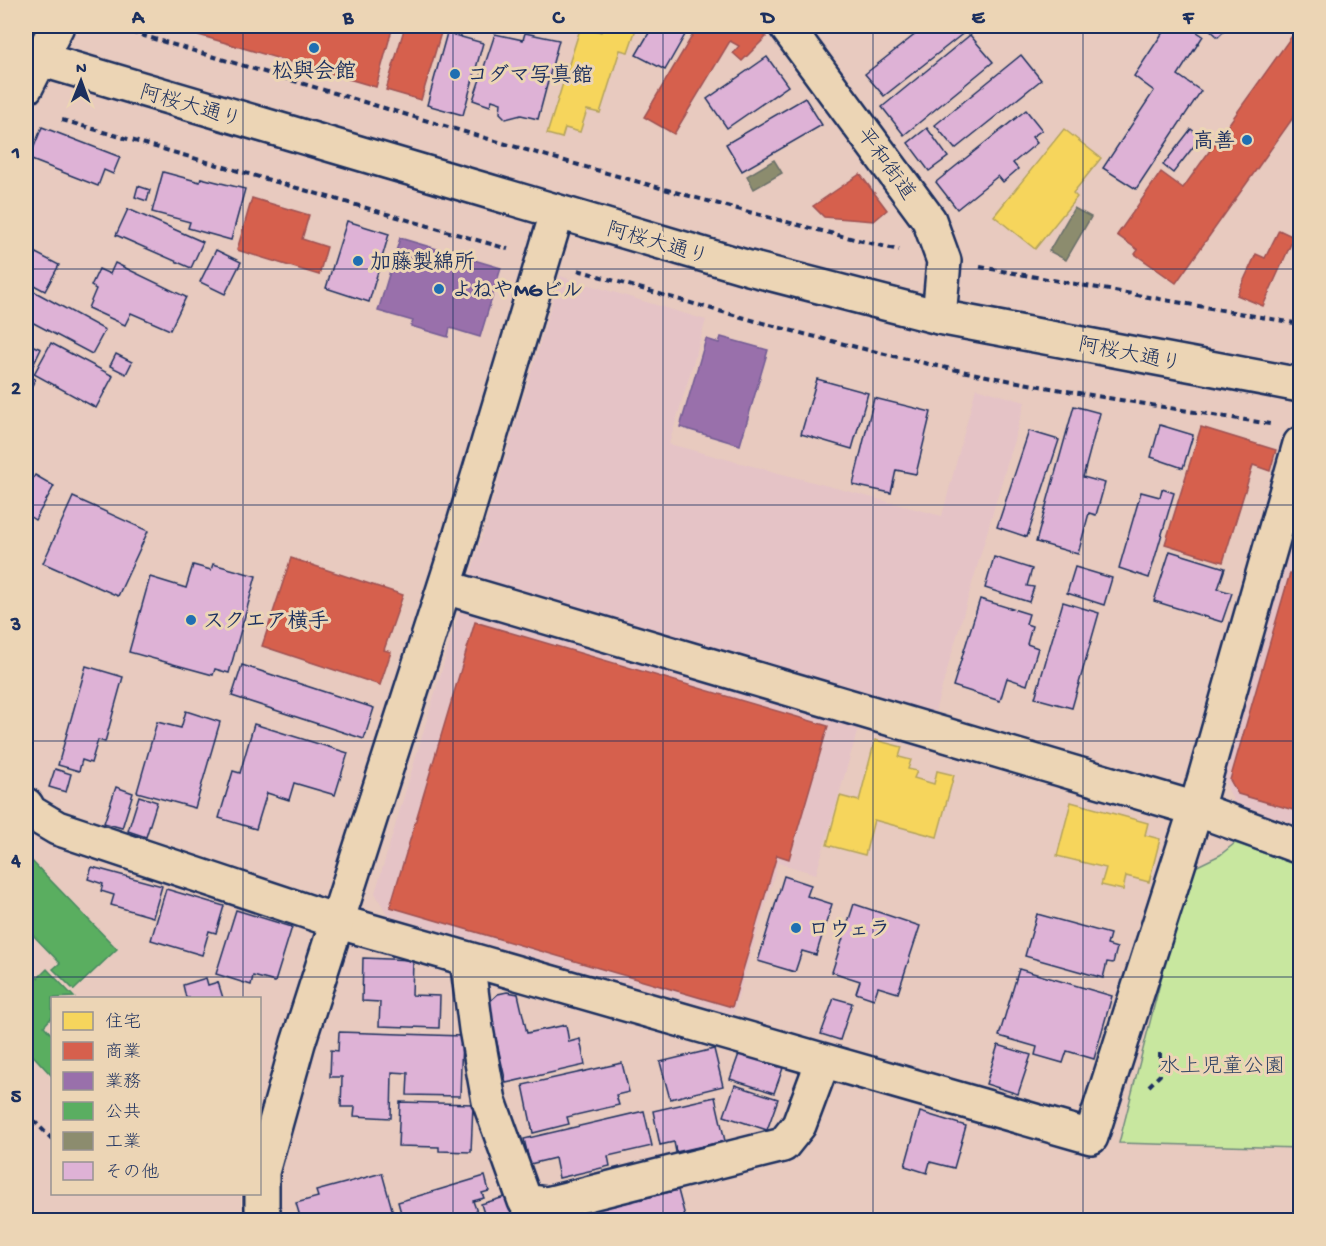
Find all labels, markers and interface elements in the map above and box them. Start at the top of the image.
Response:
text: A [131,8,146,31]
text: B [342,8,354,31]
text: C [552,8,566,31]
text: D [759,8,775,31]
text: E [972,8,986,31]
text: F [1182,8,1195,31]
marker: 松與会館 [307,41,321,55]
north arrow [51,51,111,111]
place label: 松與会館 [272,59,356,86]
text: N [76,60,87,79]
place label: コダマ写真館 [467,63,593,90]
marker: コダマ写真館 [448,67,462,81]
street label: 阿桜大通り [136,81,244,135]
street label: 平和街道 [849,123,920,206]
place label: 高善 [1193,129,1235,156]
marker: 高善 [1240,133,1254,147]
text: 1 [11,143,20,166]
street label: 阿桜大通り [603,218,711,272]
place label: 加藤製綿所 [370,250,475,277]
marker: 加藤製綿所 [351,254,365,268]
place label: よねやMGビル [451,280,583,305]
marker: よねやMGビル [432,282,446,296]
street label: 阿桜大通り [1075,333,1183,379]
text: 2 [11,379,21,402]
place label: スクエア横手 [203,609,329,636]
marker: スクエア横手 [184,613,198,627]
text: 3 [10,615,21,638]
text: 4 [10,851,21,874]
place label: ロウェラ [808,919,890,944]
marker: ロウェラ [789,921,803,935]
legend [51,997,261,1195]
text: 住宅 [105,1012,141,1034]
text: 商業 [105,1042,141,1064]
park label: 水上児童公園 [1159,1054,1285,1081]
text: 業務 [105,1072,141,1094]
text: 5 [11,1087,22,1110]
text: 公共 [105,1102,141,1124]
text: 工業 [105,1132,141,1154]
text: その他 [105,1163,159,1184]

